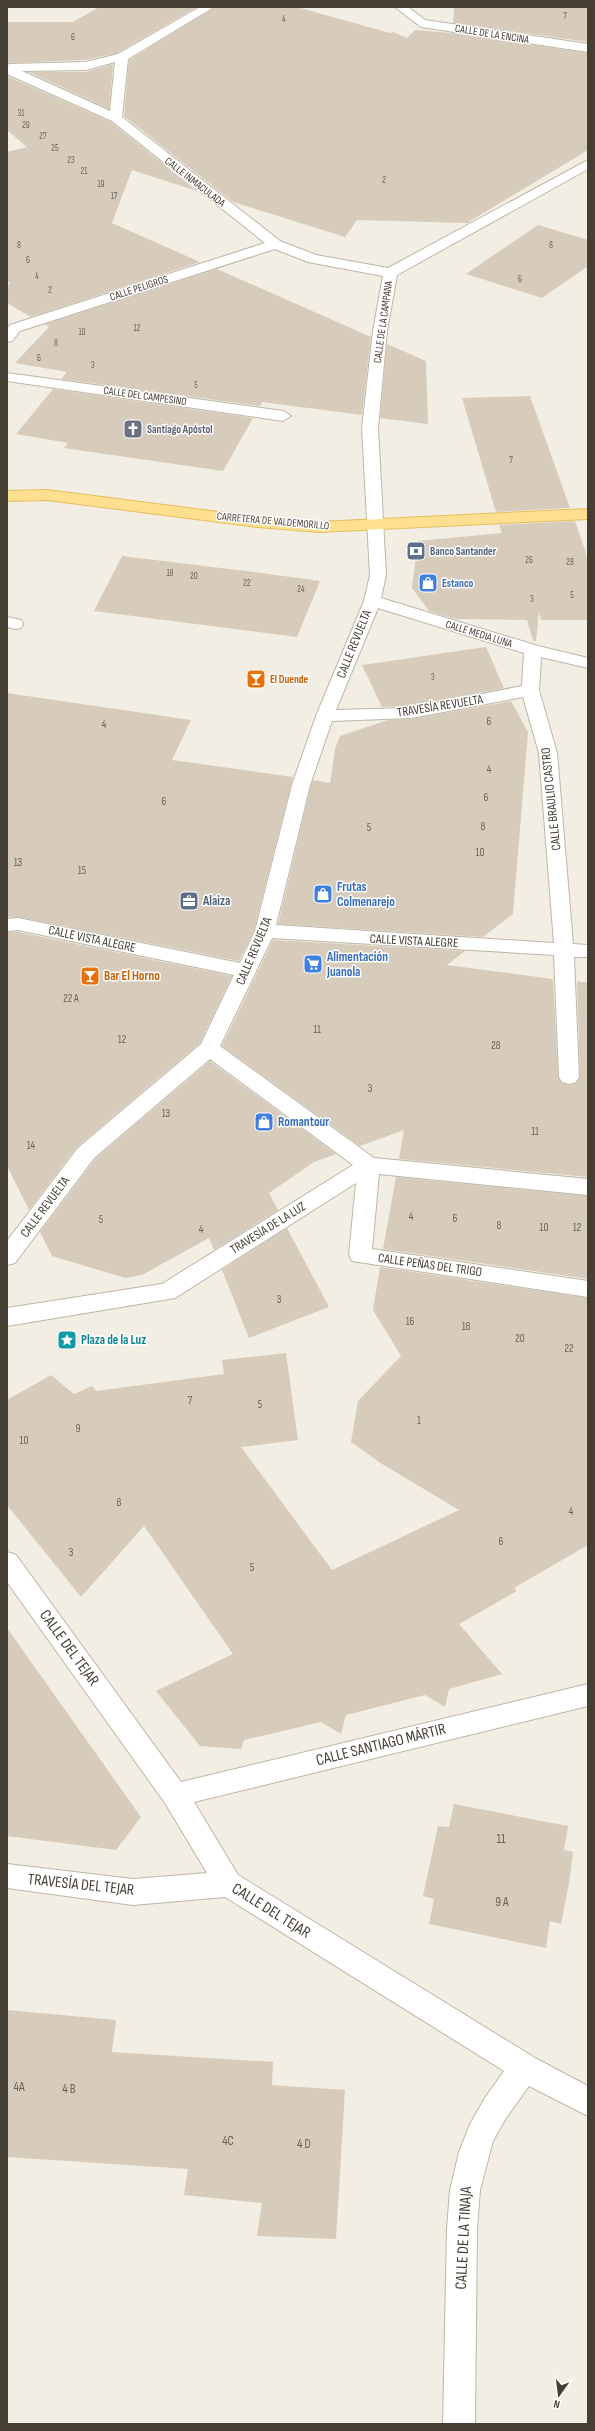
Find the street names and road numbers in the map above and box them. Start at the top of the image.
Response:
street label: CALLE DE LA ENCINA [454,22,530,46]
street label: CALLE INMACULADA [162,154,228,210]
street label: CALLE PELIGROS [108,272,170,304]
street label: CALLE DE LA CAMPANA [371,280,395,364]
street label: CALLE DEL CAMPESINO [103,384,187,408]
street label: CARRETERA DE VALDEMORILLO [216,510,330,532]
street label: CALLE REVUELTA [333,607,375,680]
street label: CALLE MEDIA LUNA [444,618,514,650]
street label: TRAVESÍA REVUELTA [396,691,484,721]
street label: CALLE BRAULIO CASTRO [538,747,564,851]
street label: CALLE REVUELTA [233,914,276,987]
street label: CALLE VISTA ALEGRE [47,922,137,956]
street label: CALLE VISTA ALEGRE [369,931,459,951]
street label: CALLE REVUELTA [17,1173,73,1241]
street label: TRAVESÍA DE LA LUZ [227,1198,309,1258]
street label: CALLE PEÑAS DEL TRIGO [377,1250,483,1280]
street label: CALLE DEL TEJAR [35,1606,103,1690]
street label: CALLE SANTIAGO MÁRTIR [314,1720,448,1770]
street label: TRAVESÍA DEL TEJAR [27,1870,135,1900]
street label: CALLE DEL TEJAR [228,1879,314,1943]
street label: CALLE DE LA TINAJA [452,2186,476,2290]

